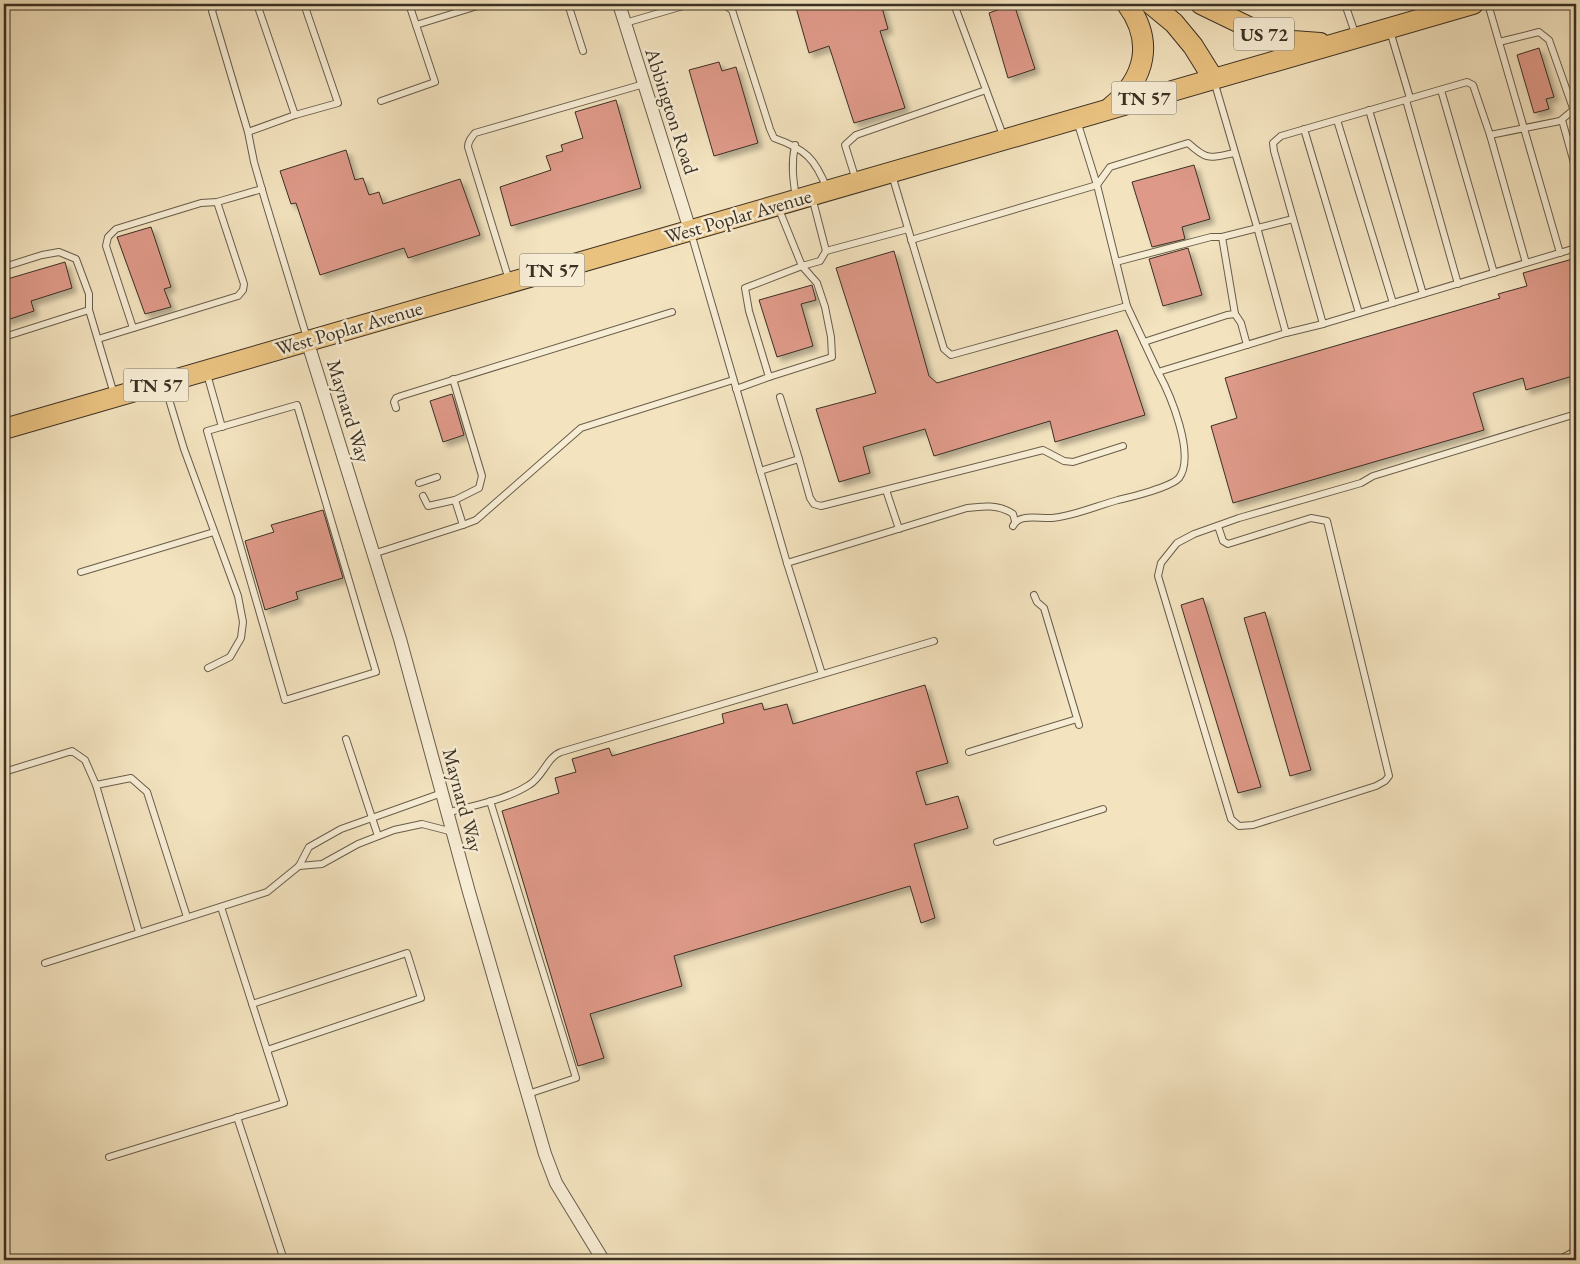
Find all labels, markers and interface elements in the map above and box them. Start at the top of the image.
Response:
road number: US 72 [1234,18,1294,50]
street label: Abbington Road [639,44,705,178]
road number: TN 57 [1112,82,1176,115]
street label: West Poplar Avenue [661,183,815,249]
road number: TN 57 [520,254,584,286]
street label: West Poplar Avenue [272,295,426,361]
street label: Maynard Way [321,356,377,466]
road number: TN 57 [124,368,188,402]
street label: Maynard Way [437,745,489,855]

